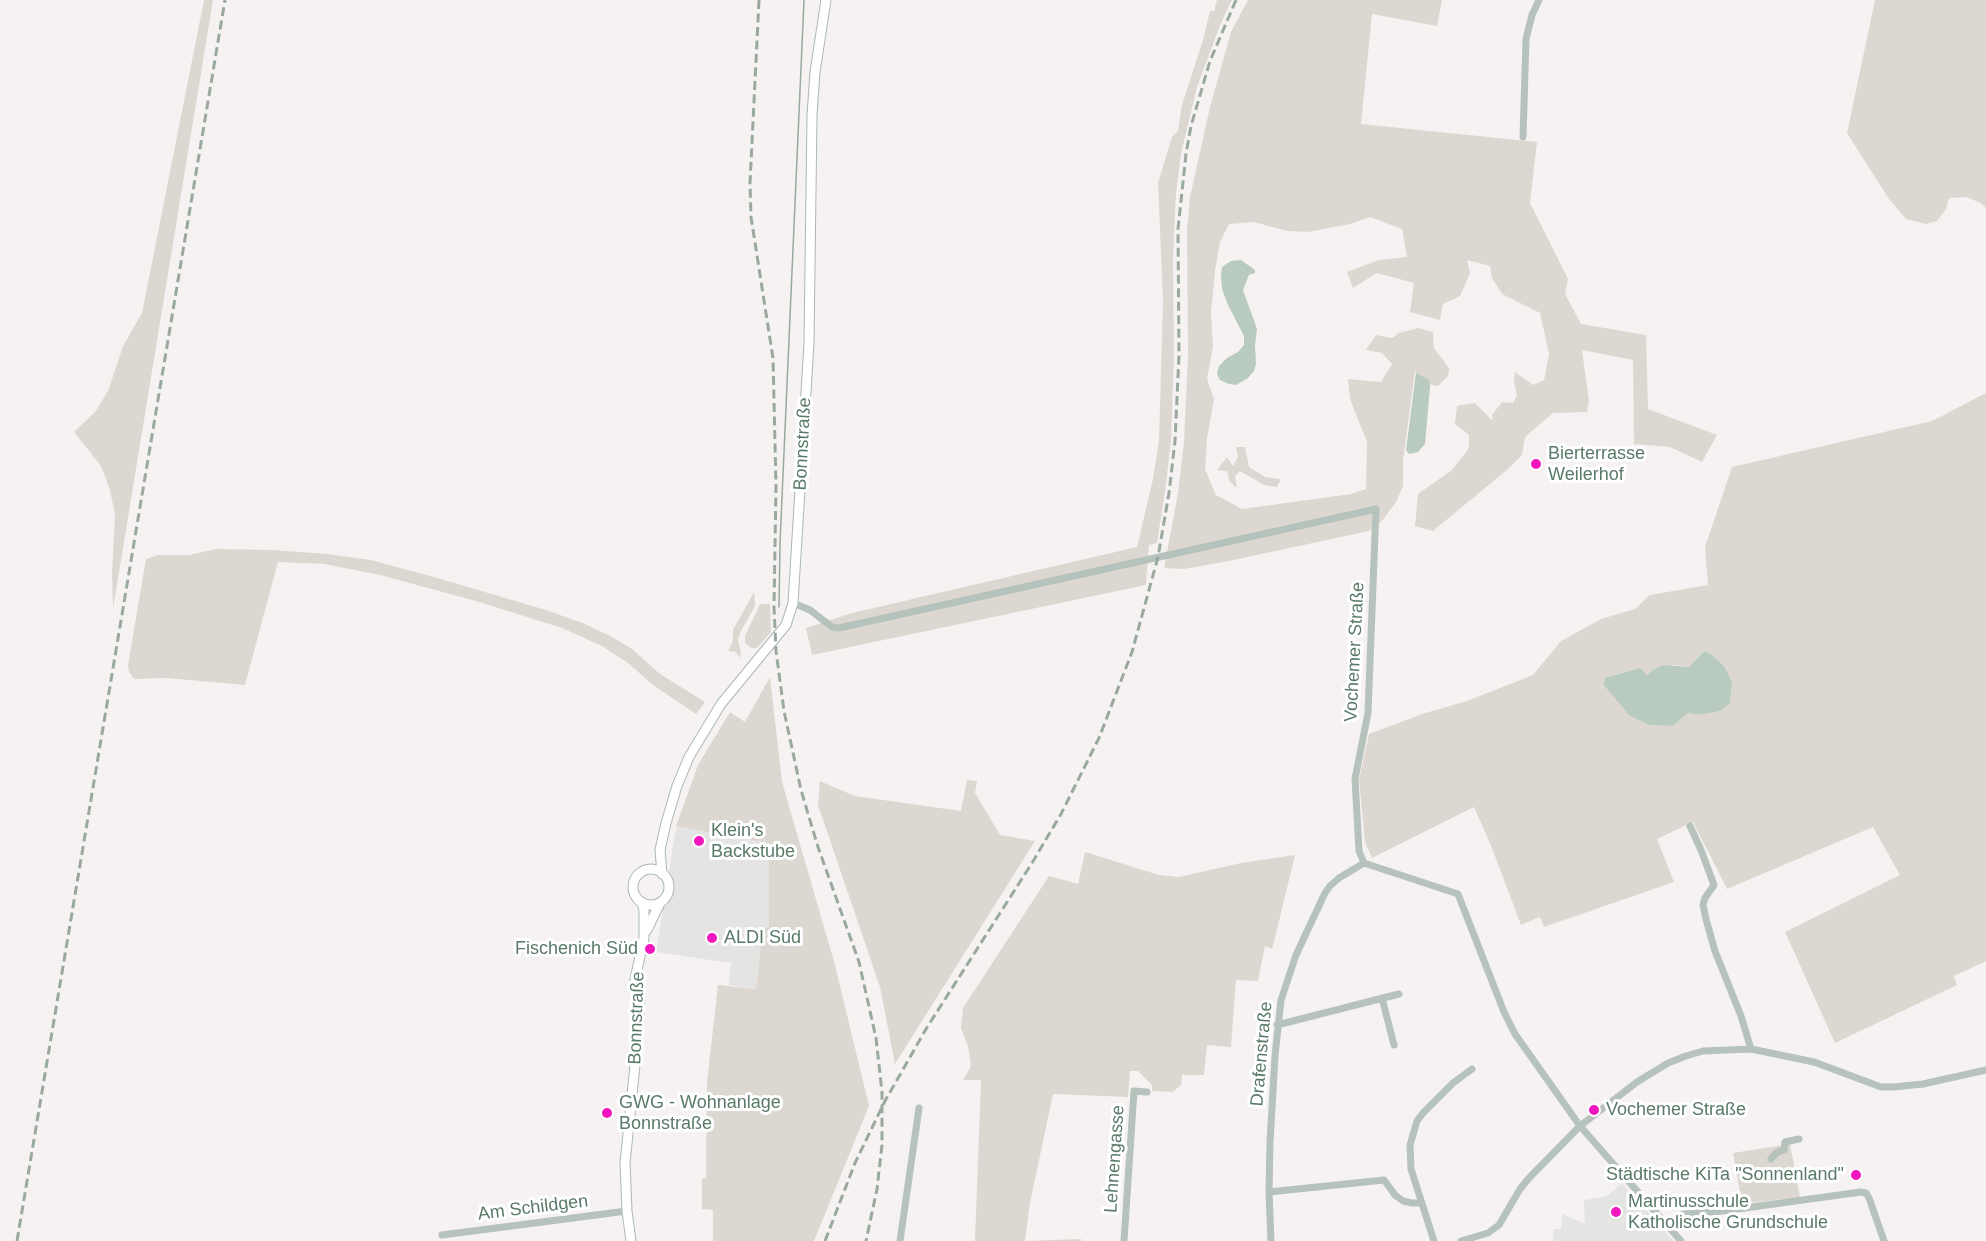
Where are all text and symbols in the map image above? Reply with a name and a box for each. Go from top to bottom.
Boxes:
street label: Bonnstraße [790,397,816,491]
place label: Bierterrasse Weilerhof [1548,443,1645,486]
marker: Bierterrasse Weilerhof [1529,457,1543,471]
street label: Vochemer Straße [1341,581,1369,723]
place label: Klein's Backstube [711,820,795,862]
marker: Klein's Backstube [692,834,706,848]
place label: ALDI Süd [724,927,801,949]
marker: ALDI Süd [705,931,719,945]
place label: Fischenich Süd [515,938,638,960]
marker: Fischenich Süd [643,942,657,956]
street label: Bonnstraße [625,971,649,1065]
street label: Drafenstraße [1247,1001,1277,1107]
place label: GWG - Wohnanlage Bonnstraße [619,1092,781,1134]
place label: Vochemer Straße [1606,1099,1746,1121]
marker: Vochemer Straße [1587,1103,1601,1117]
street label: Lehnengasse [1100,1104,1130,1214]
marker: GWG - Wohnanlage Bonnstraße [600,1106,614,1120]
place label: Städtische KiTa "Sonnenland" [1606,1164,1844,1186]
marker: Städtische KiTa "Sonnenland" [1849,1168,1863,1182]
street label: Am Schildgen [477,1191,589,1225]
place label: Martinusschule Katholische Grundschule [1628,1191,1828,1234]
marker: Martinusschule Katholische Grundschule [1609,1205,1623,1219]

